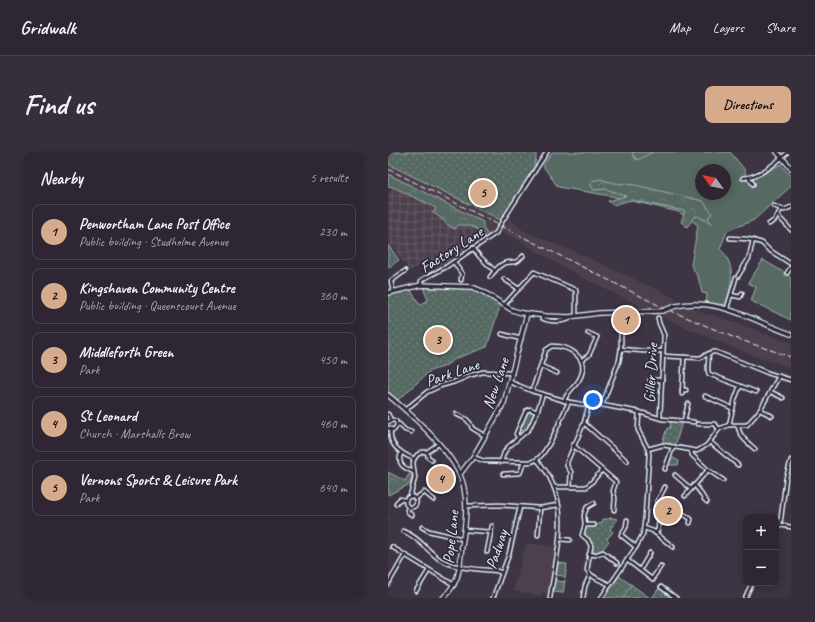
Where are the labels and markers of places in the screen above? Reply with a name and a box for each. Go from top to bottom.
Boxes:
pin: 5 [470,178,496,208]
pin: 1 [613,305,639,335]
pin: 3 [425,325,451,355]
pin: 4 [428,464,454,494]
pin: 2 [655,496,681,526]

